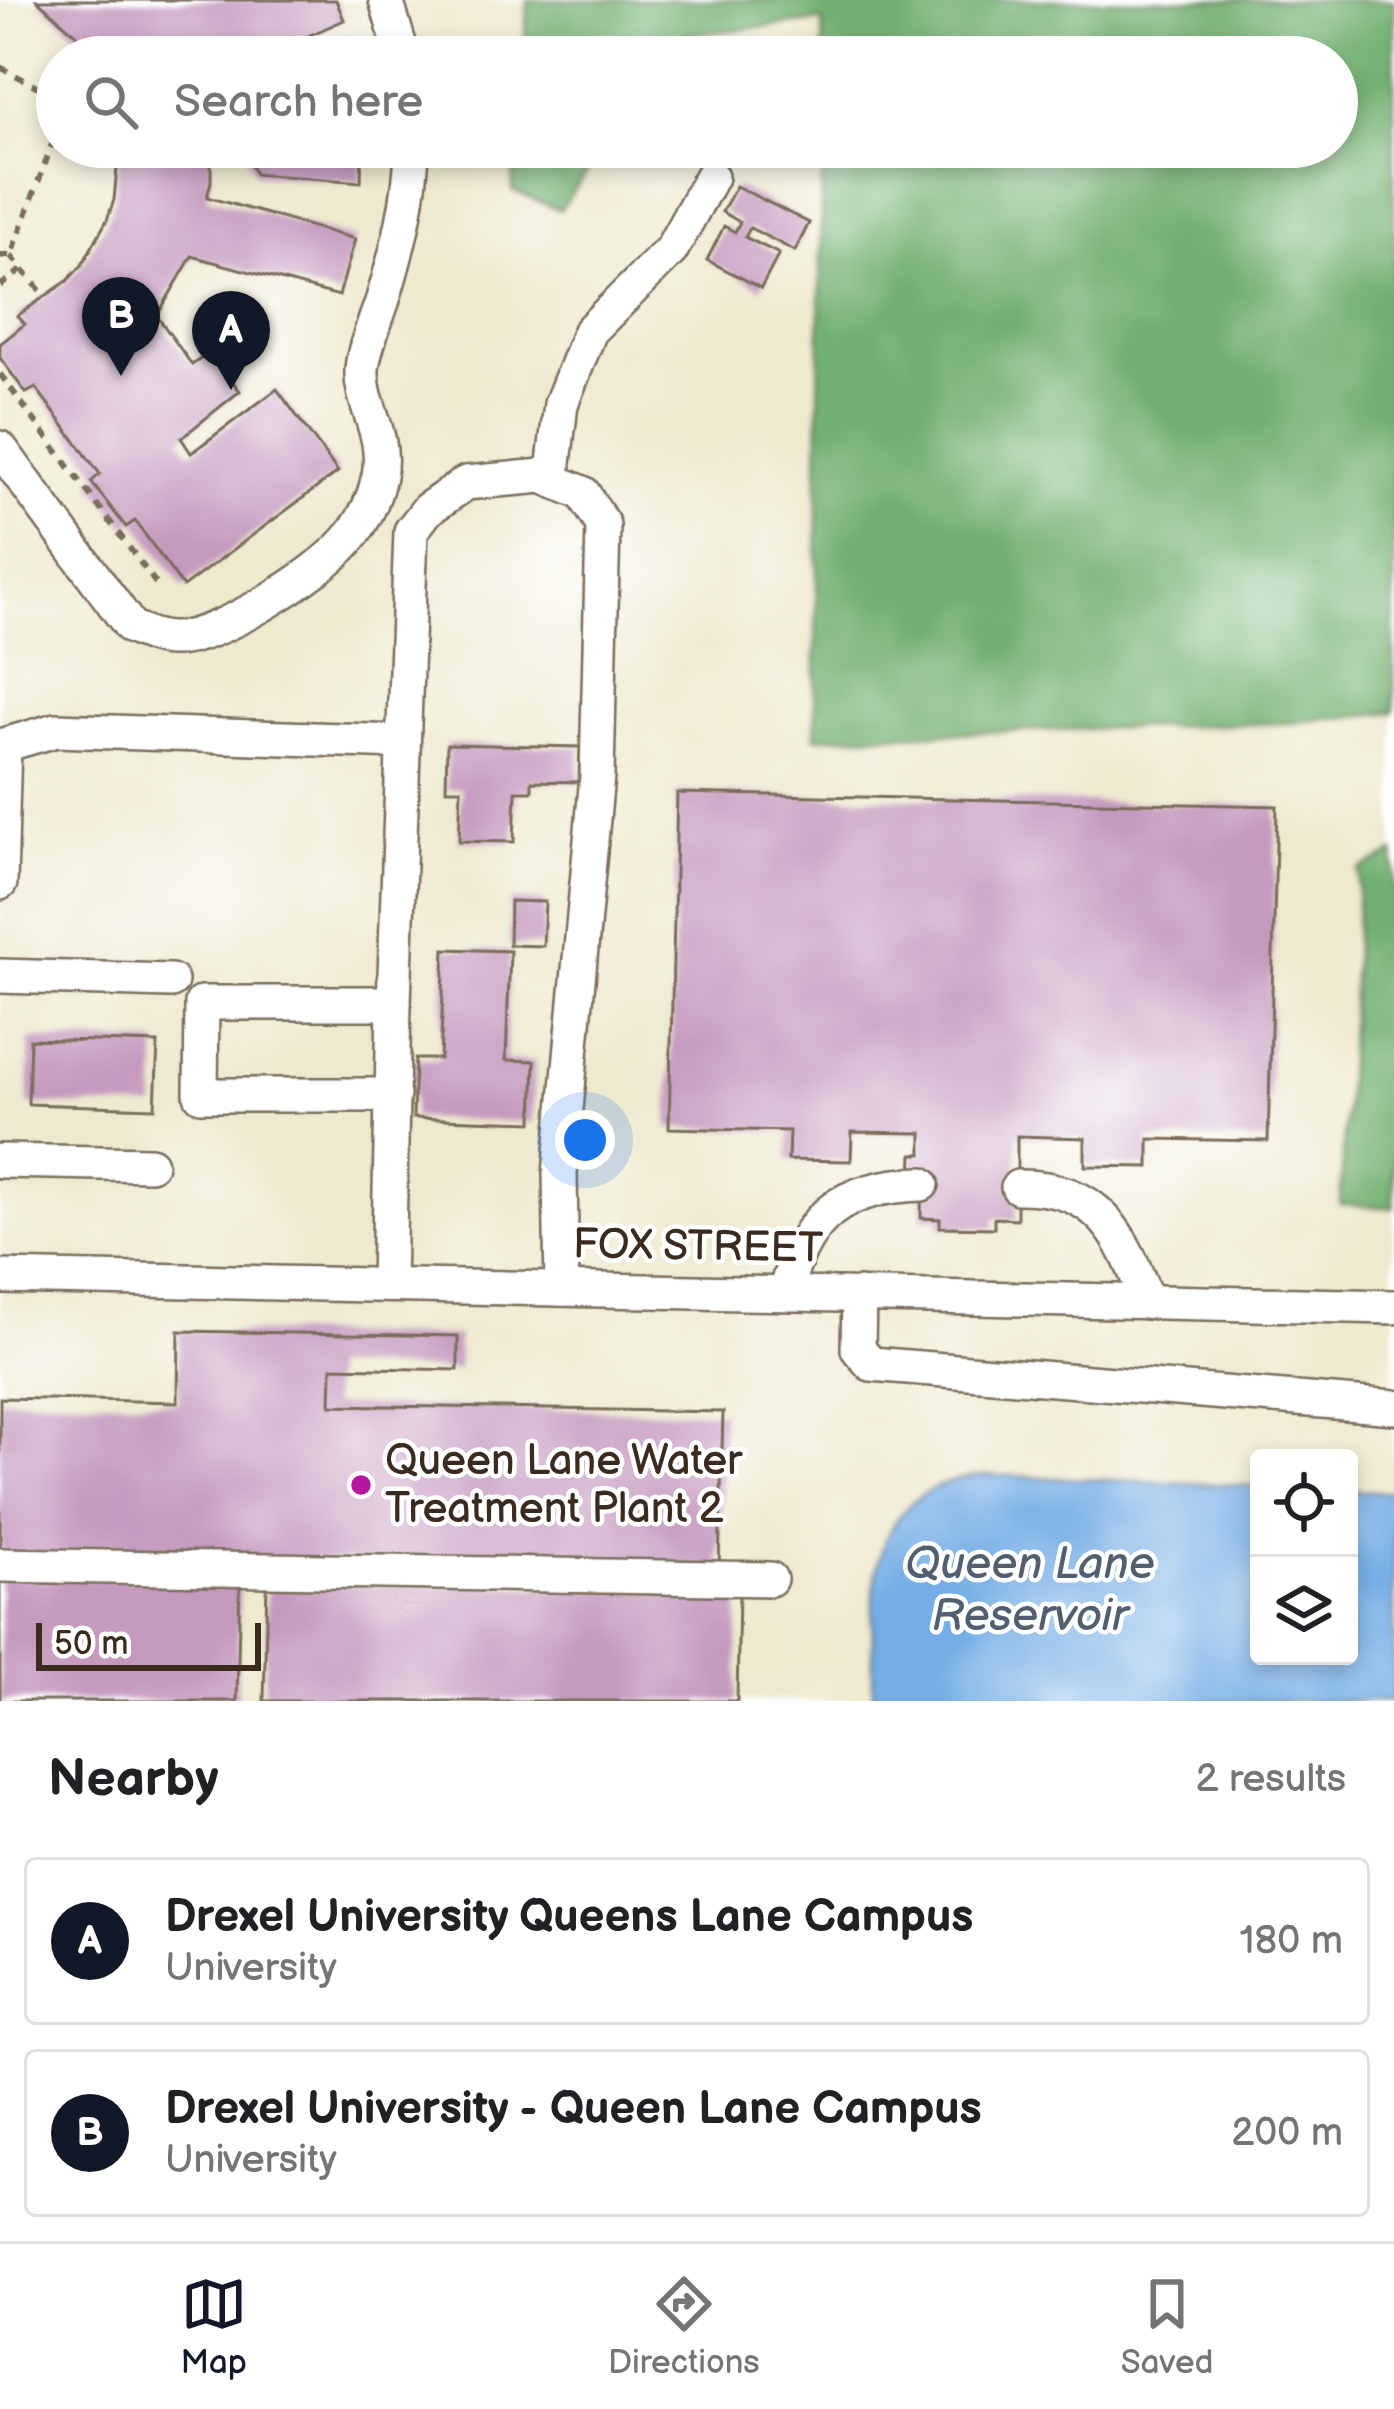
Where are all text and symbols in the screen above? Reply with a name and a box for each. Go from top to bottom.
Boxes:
search box [36,36,1358,168]
icon: search [78,69,144,135]
text: Search here [174,75,423,130]
pin: B [82,277,160,376]
pin: A [192,291,270,390]
your location [555,1110,615,1170]
street label: FOX STREET [572,1219,824,1275]
place label: Queen Lane Water Treatment Plant 2 [385,1436,743,1535]
map controls [1250,1449,1358,1665]
button: locate [1250,1449,1358,1557]
marker: Queen Lane Water Treatment Plant 2 [348,1472,374,1498]
water label: Queen Lane Reservoir [905,1537,1155,1644]
button: layers [1250,1557,1358,1665]
scale bar [36,1617,261,1670]
text: 50 m [54,1624,129,1664]
text: Nearby [48,1749,219,1810]
text: 2 results [1195,1756,1346,1803]
text: Drexel University Queens Lane Campus [165,1890,973,1945]
text: A [78,1918,102,1965]
text: 180 m [1239,1918,1343,1965]
text: University [165,1945,337,1992]
text: Drexel University - Queen Lane Campus [165,2082,982,2137]
text: B [76,2110,104,2157]
text: 200 m [1231,2110,1343,2157]
text: University [165,2137,337,2184]
tab: Map [181,2271,247,2383]
tab: Directions [608,2271,760,2383]
tab: Saved [1121,2271,1213,2383]

